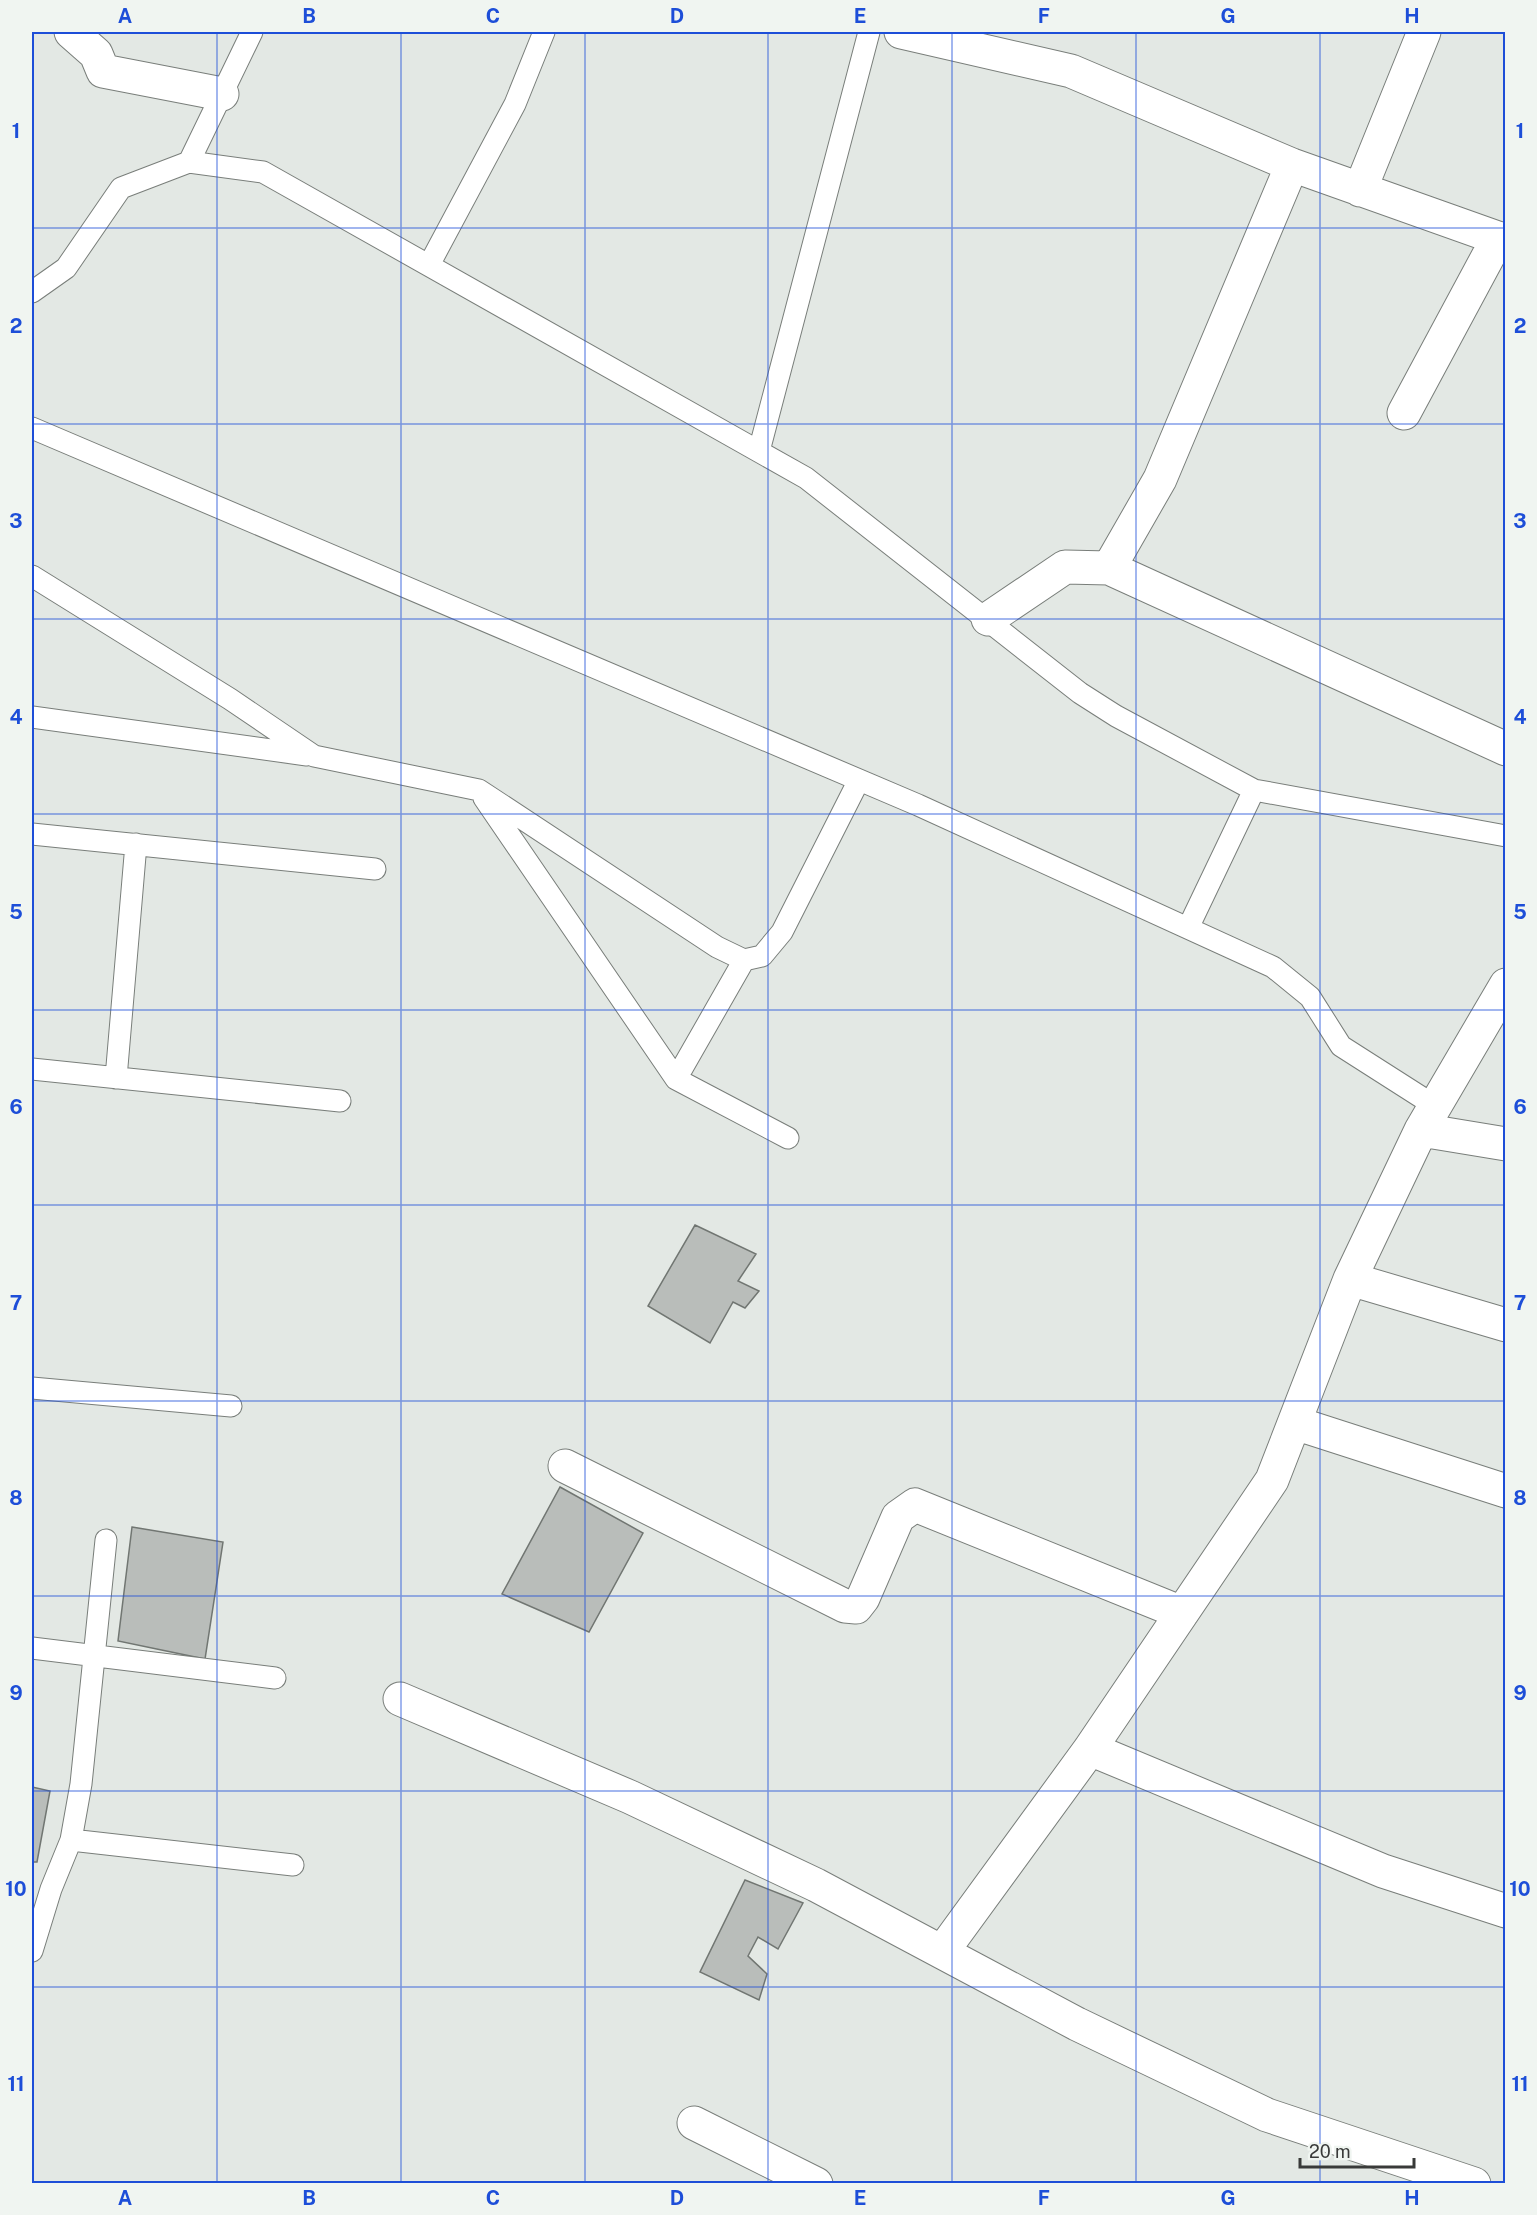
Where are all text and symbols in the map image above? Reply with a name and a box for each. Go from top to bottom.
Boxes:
text: A [118,4,132,28]
text: B [302,4,316,28]
text: C [486,4,500,28]
text: D [670,4,684,28]
text: E [854,4,866,28]
text: F [1038,4,1050,28]
text: G [1220,4,1236,28]
text: H [1404,4,1420,28]
text: 1 [12,119,20,143]
text: 1 [1516,119,1524,143]
text: 2 [10,314,22,338]
text: 2 [1514,314,1526,338]
text: 3 [9,509,23,533]
text: 3 [1513,509,1527,533]
text: 4 [9,705,23,729]
text: 4 [1513,705,1527,729]
text: 5 [9,900,23,924]
text: 5 [1513,900,1527,924]
text: 6 [9,1095,23,1119]
text: 6 [1513,1095,1527,1119]
text: 7 [10,1291,22,1315]
text: 7 [1514,1291,1526,1315]
text: 8 [9,1486,23,1510]
text: 8 [1513,1486,1527,1510]
text: 9 [9,1681,23,1705]
text: 9 [1513,1681,1527,1705]
text: 10 [5,1877,27,1901]
text: 10 [1509,1877,1531,1901]
text: 11 [7,2072,25,2096]
text: 11 [1511,2072,1529,2096]
scale bar [1300,2131,1414,2169]
text: 20 m [1309,2141,1351,2162]
text: A [118,2186,132,2210]
text: B [302,2186,316,2210]
text: C [486,2186,500,2210]
text: D [670,2186,684,2210]
text: E [854,2186,866,2210]
text: F [1038,2186,1050,2210]
text: G [1220,2186,1236,2210]
text: H [1404,2186,1420,2210]

